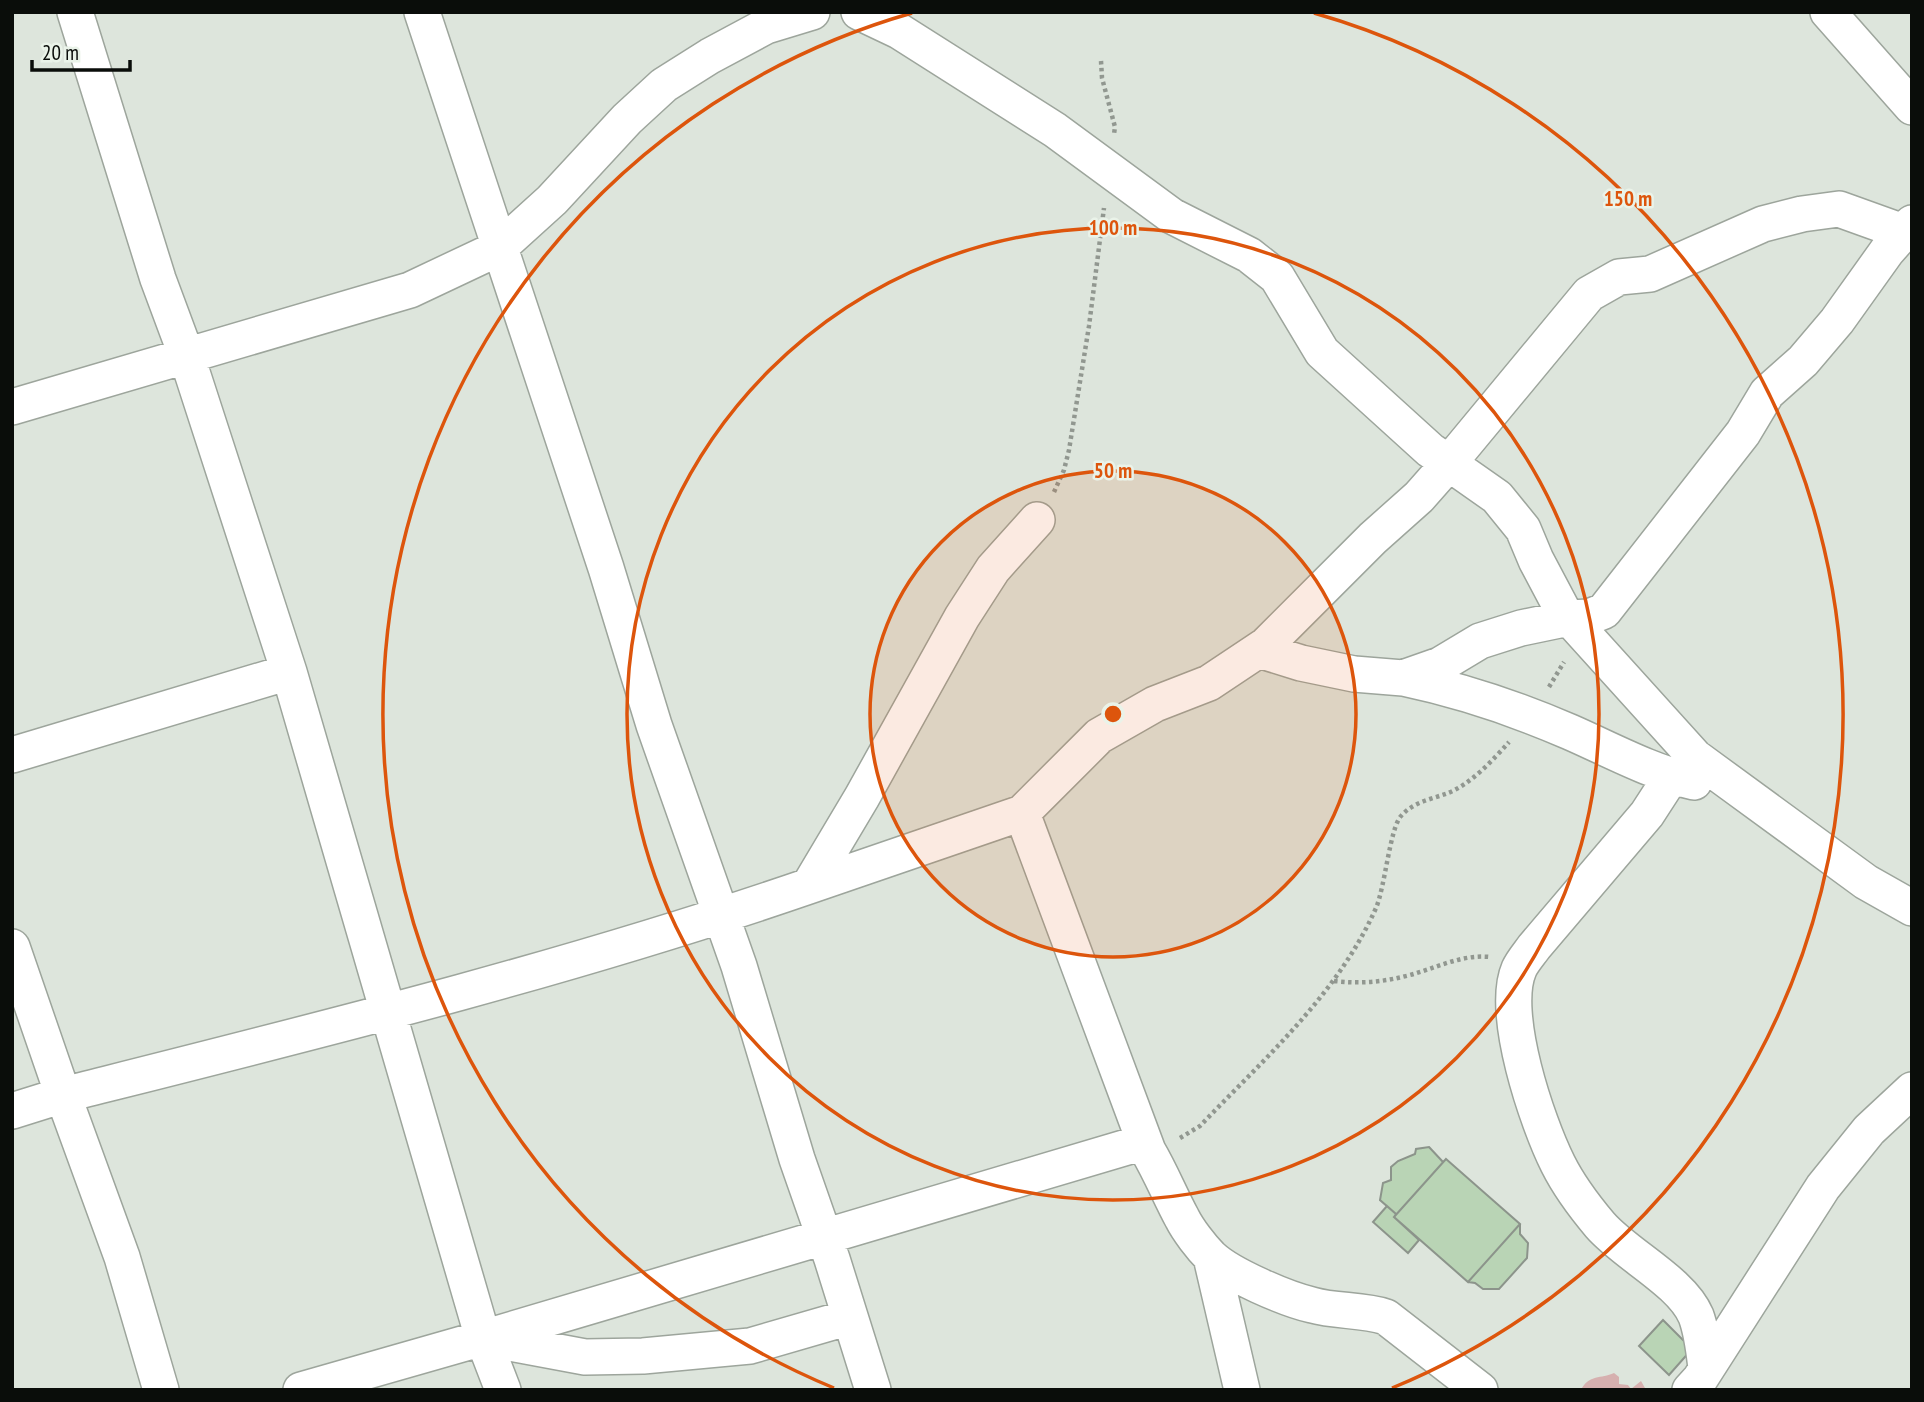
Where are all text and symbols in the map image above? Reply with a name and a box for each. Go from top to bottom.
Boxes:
scale bar [32,28,130,72]
text: 20 m [42,39,79,66]
text: 150 m [1604,185,1652,212]
text: 100 m [1089,214,1137,241]
text: 50 m [1094,457,1132,484]
centre of rings [1101,702,1125,726]

